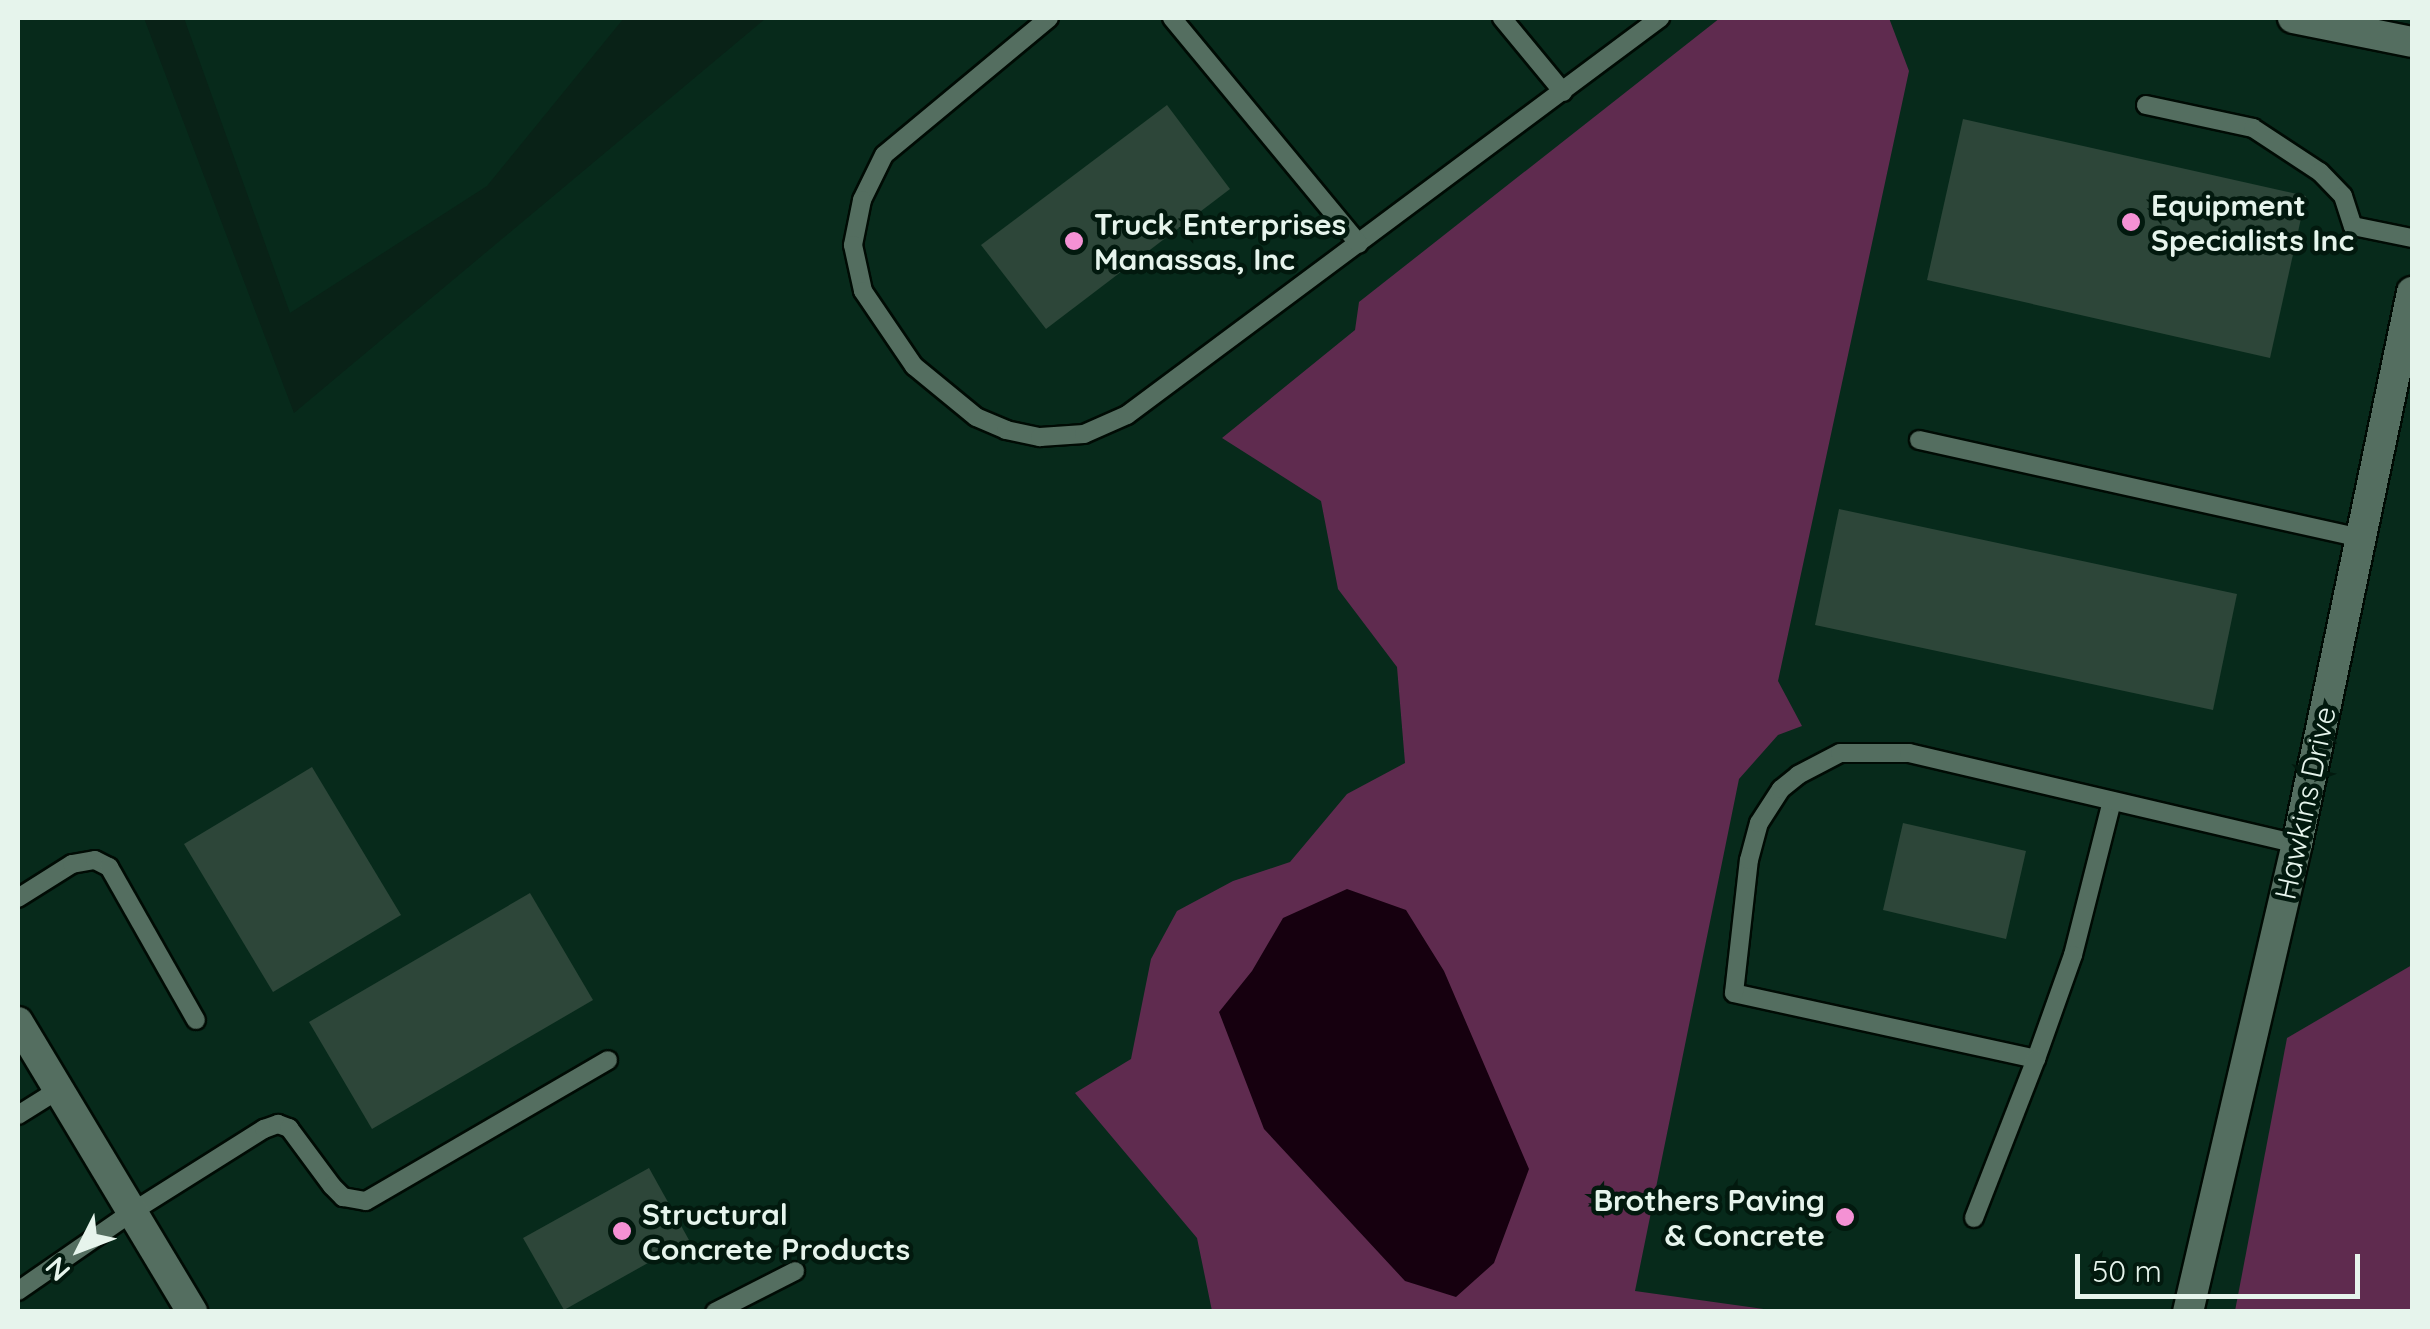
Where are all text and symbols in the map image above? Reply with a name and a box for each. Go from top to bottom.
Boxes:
place label: Equipment Specialists Inc [2151,187,2354,258]
place label: Truck Enterprises Manassas, Inc [1094,206,1346,276]
marker: Equipment Specialists Inc [2120,211,2142,233]
marker: Truck Enterprises Manassas, Inc [1063,230,1085,252]
street label: Hawkins Drive [2267,703,2343,903]
place label: Brothers Paving & Concrete [1593,1182,1825,1252]
place label: Structural Concrete Products [642,1196,910,1266]
north arrow [30,1199,130,1299]
marker: Brothers Paving & Concrete [1834,1206,1856,1228]
marker: Structural Concrete Products [611,1220,633,1242]
scale bar [2080,1234,2365,1296]
text: N [37,1250,77,1289]
text: 50 m [2092,1252,2162,1290]

